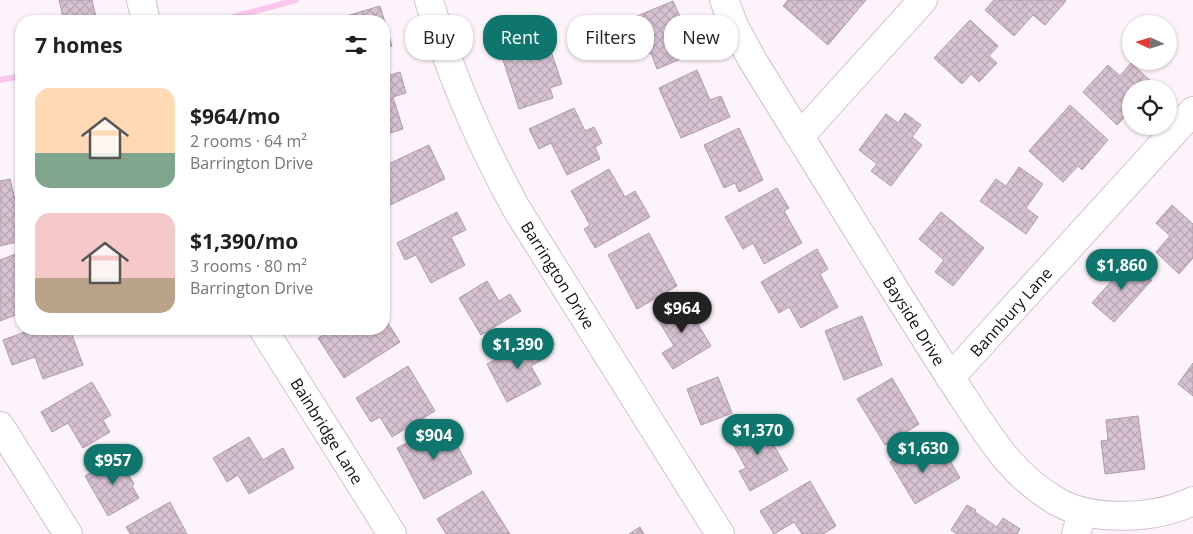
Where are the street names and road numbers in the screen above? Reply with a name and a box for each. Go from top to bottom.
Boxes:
street label: Barrington Drive [516,217,600,333]
street label: Bannbury Lane [965,263,1057,361]
street label: Bayside Drive [878,272,950,370]
street label: Bainbridge Lane [286,374,368,488]

